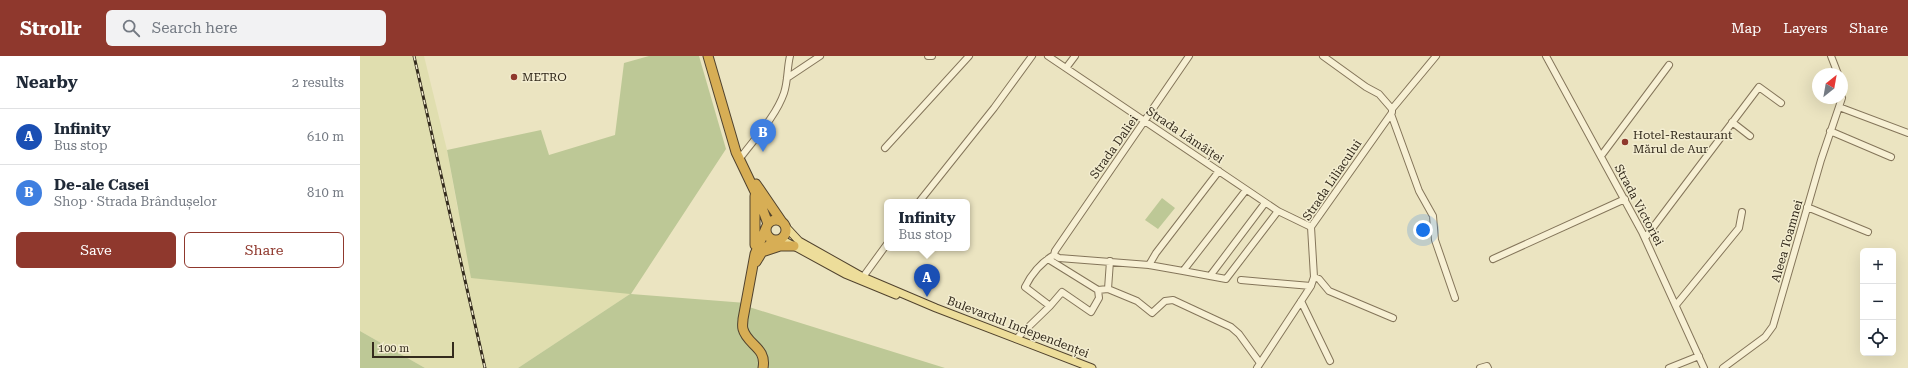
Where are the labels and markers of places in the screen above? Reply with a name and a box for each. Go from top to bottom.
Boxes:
place label: METRO [522,70,567,84]
marker: METRO [509,72,519,82]
pin: B [750,119,776,152]
place label: Hotel-Restaurant Mărul de Aur [1633,128,1733,156]
marker: Hotel-Restaurant Mărul de Aur [1620,137,1630,147]
pin: A [914,264,940,297]

